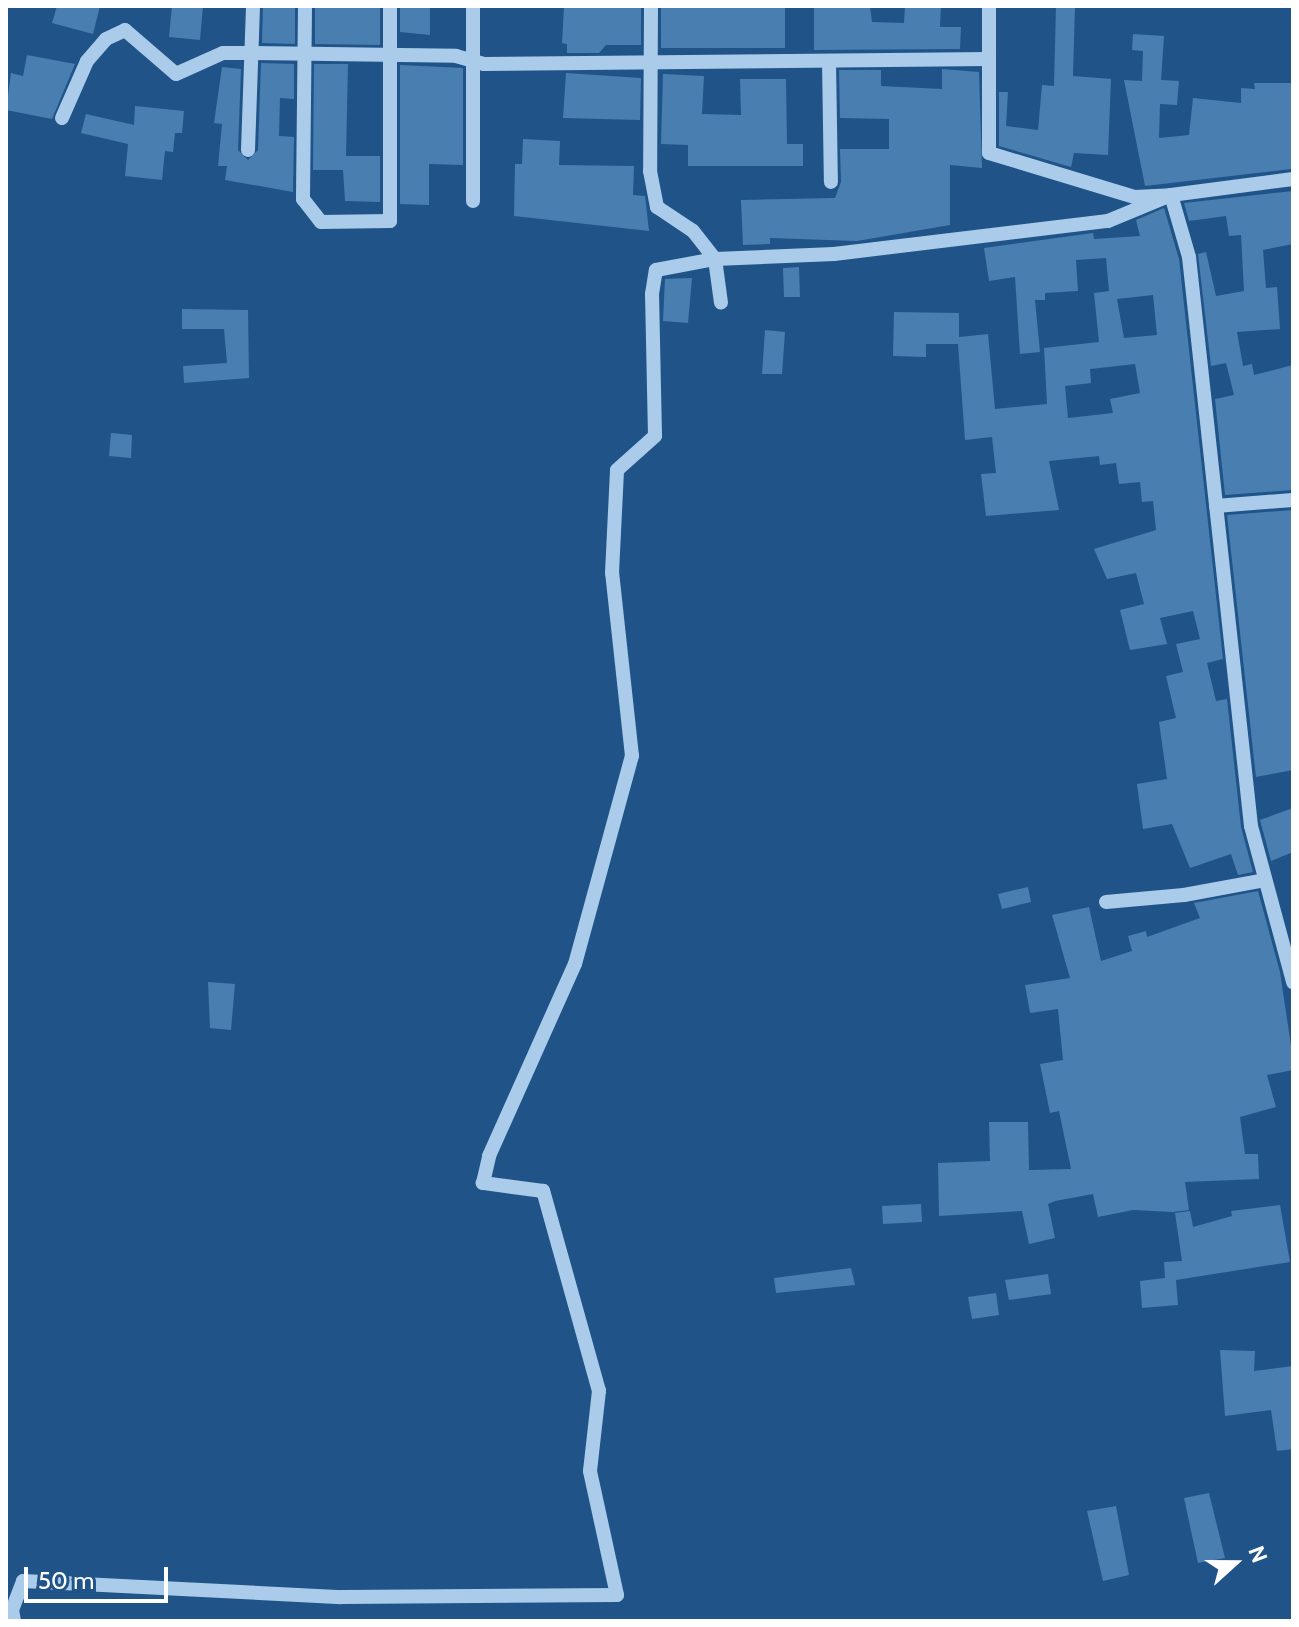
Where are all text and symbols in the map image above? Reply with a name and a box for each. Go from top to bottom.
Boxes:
north arrow [1195,1523,1275,1603]
text: N [1242,1542,1273,1566]
scale bar [28,1551,172,1601]
text: 50 m [38,1566,94,1595]

